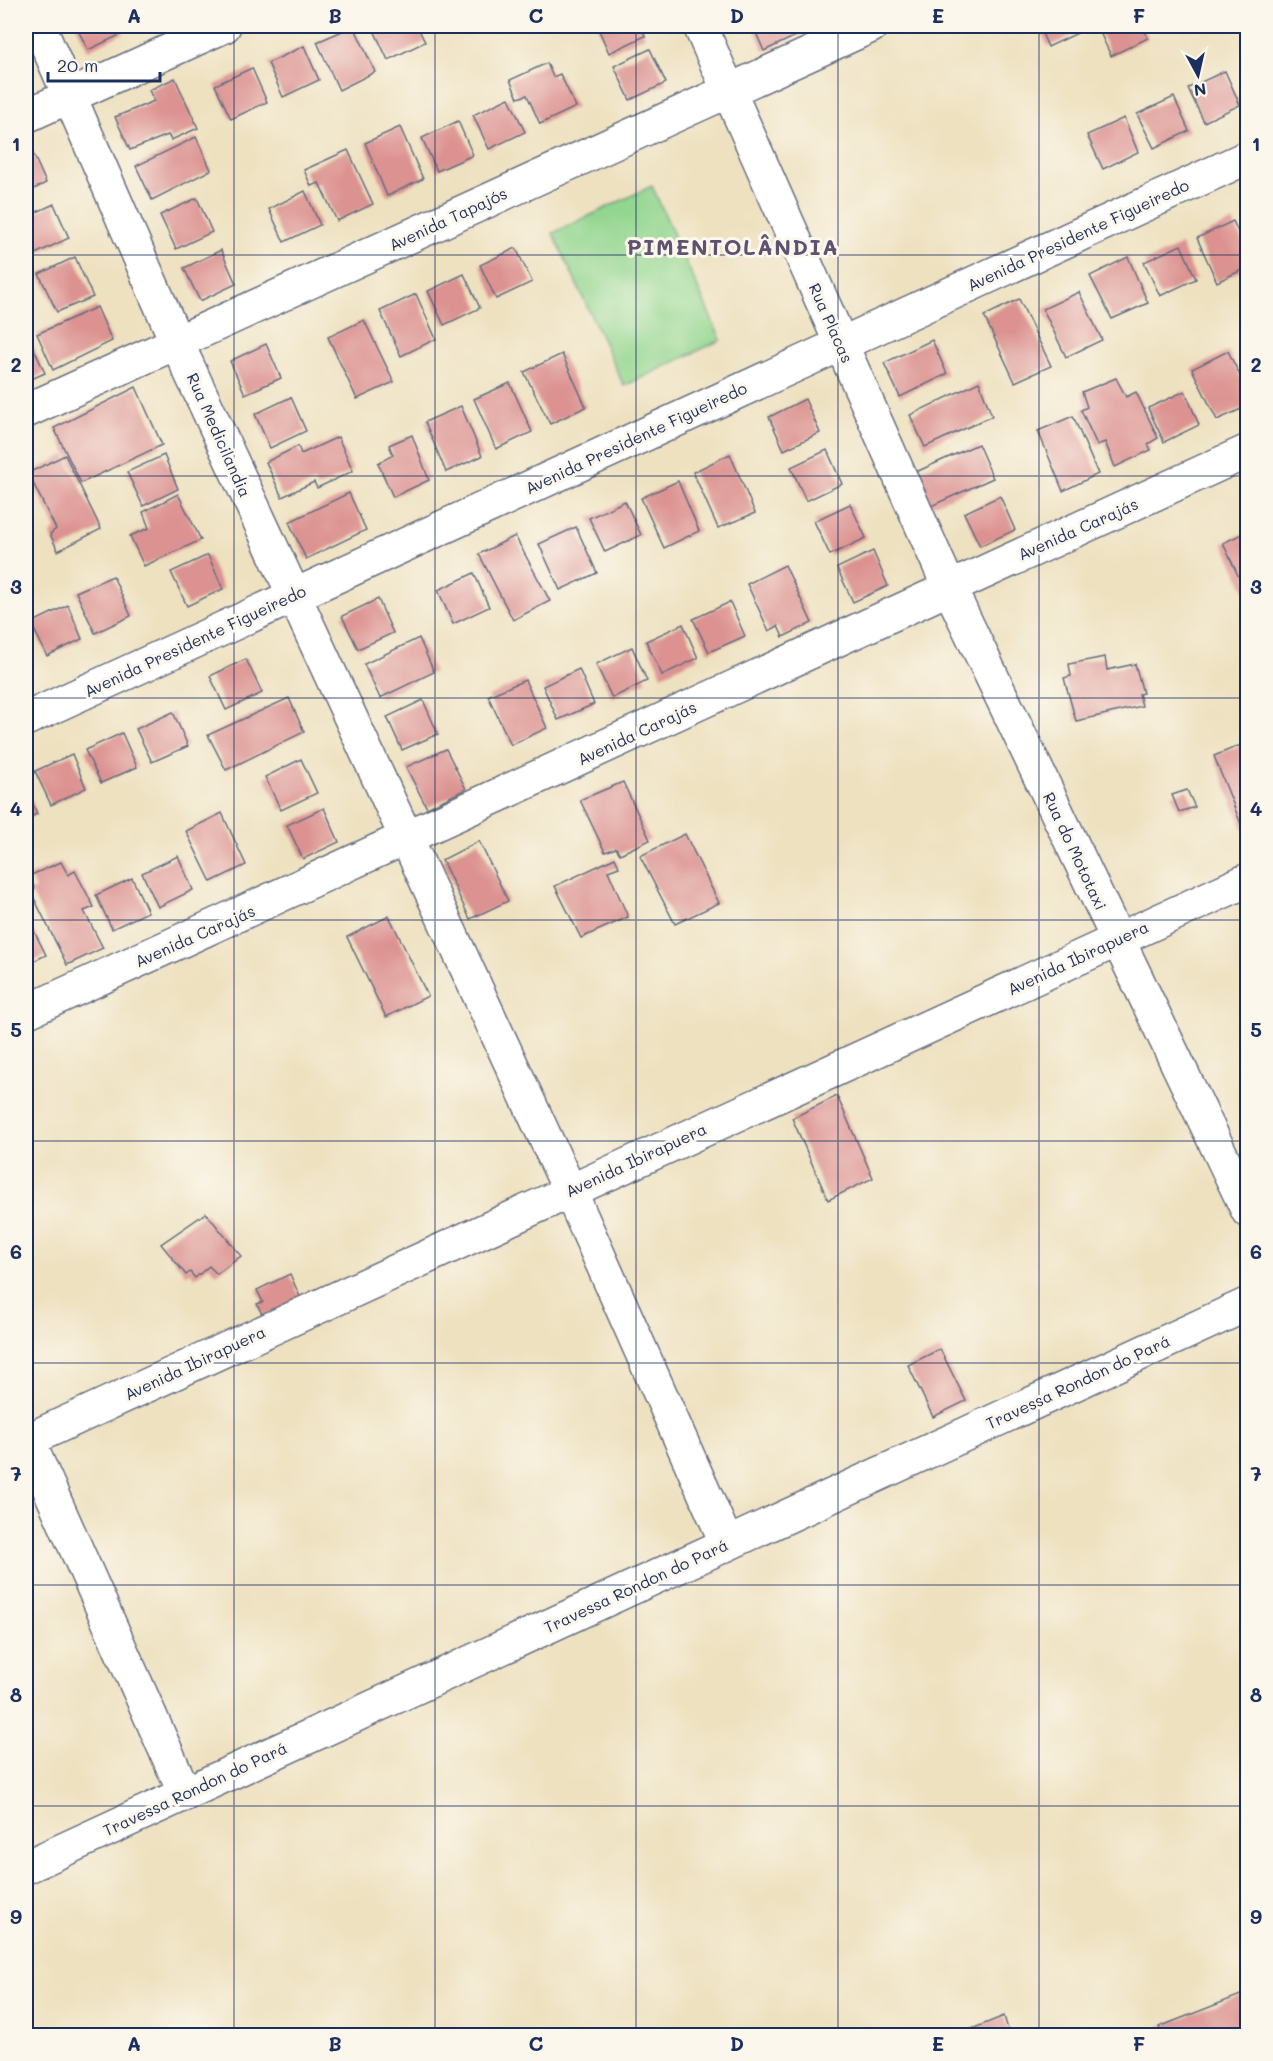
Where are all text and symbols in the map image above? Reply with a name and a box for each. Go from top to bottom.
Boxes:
text: A [127,2,141,28]
text: B [328,2,342,28]
text: C [529,2,544,28]
text: D [730,2,744,28]
text: E [932,2,944,28]
text: F [1133,2,1146,28]
scale bar [48,45,160,83]
north arrow [1168,45,1228,105]
text: 20 m [57,53,98,77]
text: N [1193,79,1208,102]
text: 1 [12,130,20,156]
text: 1 [1252,130,1260,156]
street label: Avenida Presidente Figueiredo [963,174,1192,295]
street label: Avenida Tapajós [385,182,510,255]
district label: PIMENTOLÂNDIA [627,232,839,261]
street label: Rua Placas [805,280,858,366]
text: 2 [10,351,22,377]
text: 2 [1250,351,1262,377]
street label: Rua Medicilandia [183,369,256,500]
street label: Avenida Presidente Figueiredo [521,377,750,498]
street label: Avenida Carajás [1014,493,1141,564]
text: 3 [10,573,22,599]
text: 3 [1250,573,1262,599]
street label: Avenida Presidente Figueiredo [80,580,309,701]
street label: Avenida Carajás [574,696,700,769]
street label: Rua do Mototaxi [1039,788,1112,913]
text: 4 [10,795,23,821]
text: 4 [1250,795,1263,821]
street label: Avenida Carajás [131,900,258,971]
street label: Avenida Ibirapuera [1004,916,1152,999]
text: 5 [10,1016,22,1042]
text: 5 [1250,1016,1262,1042]
street label: Avenida Ibirapuera [562,1118,710,1201]
text: 6 [10,1238,22,1264]
text: 6 [1250,1238,1262,1264]
street label: Avenida Ibirapuera [121,1321,269,1404]
street label: Travessa Rondon do Pará [982,1330,1173,1433]
text: 7 [10,1460,22,1486]
text: 7 [1250,1460,1262,1486]
street label: Travessa Rondon do Pará [540,1534,731,1637]
text: 8 [10,1681,22,1707]
text: 8 [1250,1681,1262,1707]
street label: Travessa Rondon do Pará [99,1737,290,1840]
text: 9 [10,1903,22,1929]
text: 9 [1250,1903,1262,1929]
text: A [127,2030,141,2056]
text: B [328,2030,342,2056]
text: C [529,2030,544,2056]
text: D [730,2030,744,2056]
text: E [932,2030,944,2056]
text: F [1133,2030,1146,2056]

